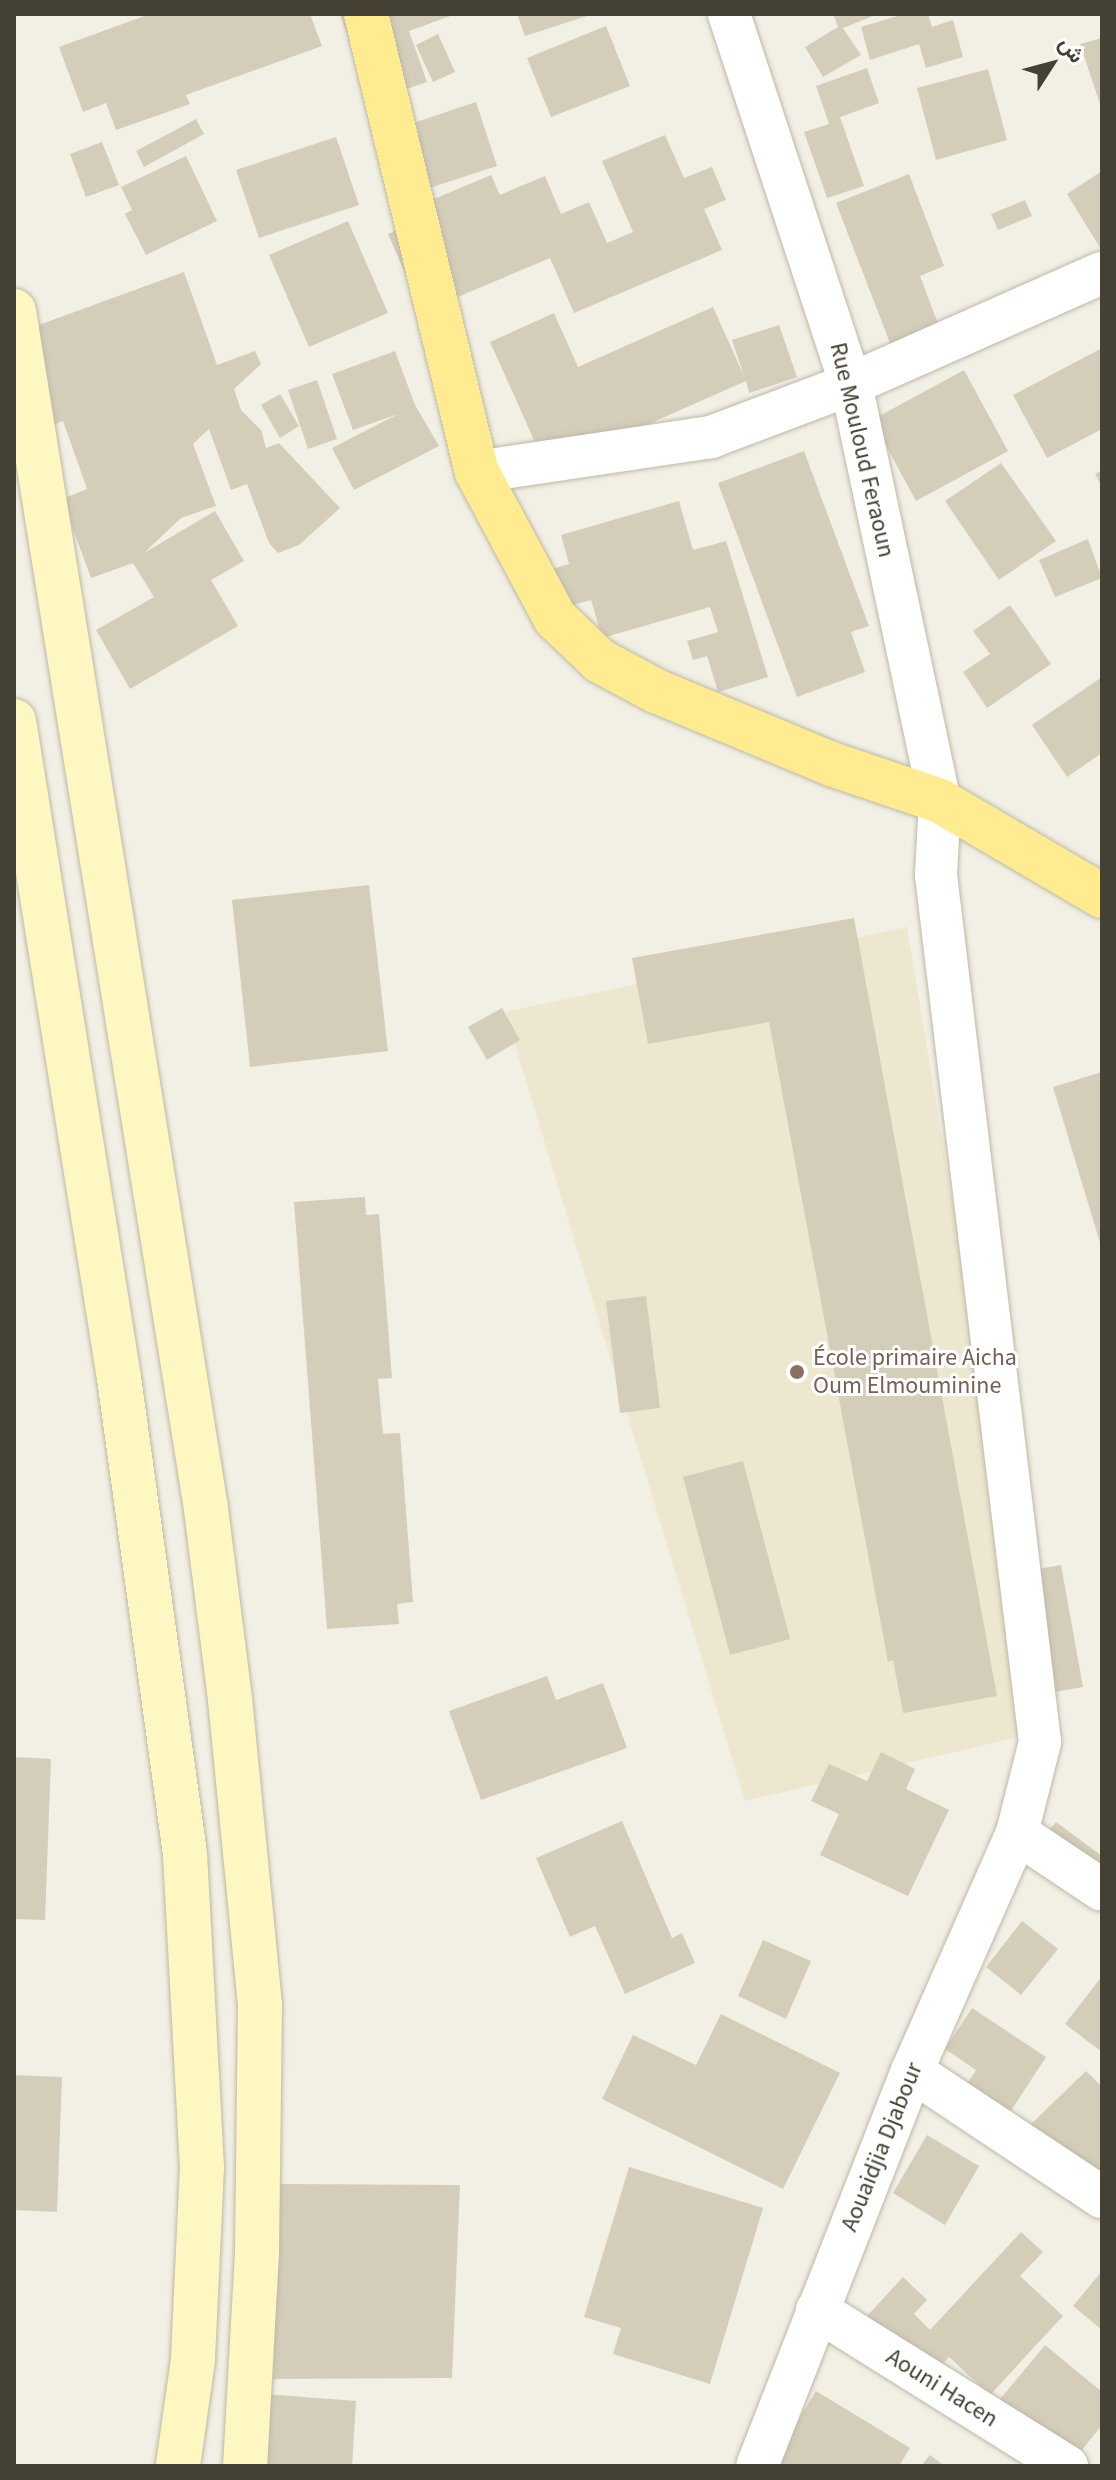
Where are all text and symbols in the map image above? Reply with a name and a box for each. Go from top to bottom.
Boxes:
north arrow [1012,24,1092,104]
text: ش [1051,30,1092,70]
street label: Rue Mouloud Feraoun [823,340,901,560]
place label: École primaire Aicha Oum Elmouminine [813,1344,1017,1400]
marker: École primaire Aicha Oum Elmouminine [788,1363,806,1381]
street label: Aouaidjia Djabour [835,2058,929,2236]
street label: Aouni Hacen [881,2342,1003,2434]

